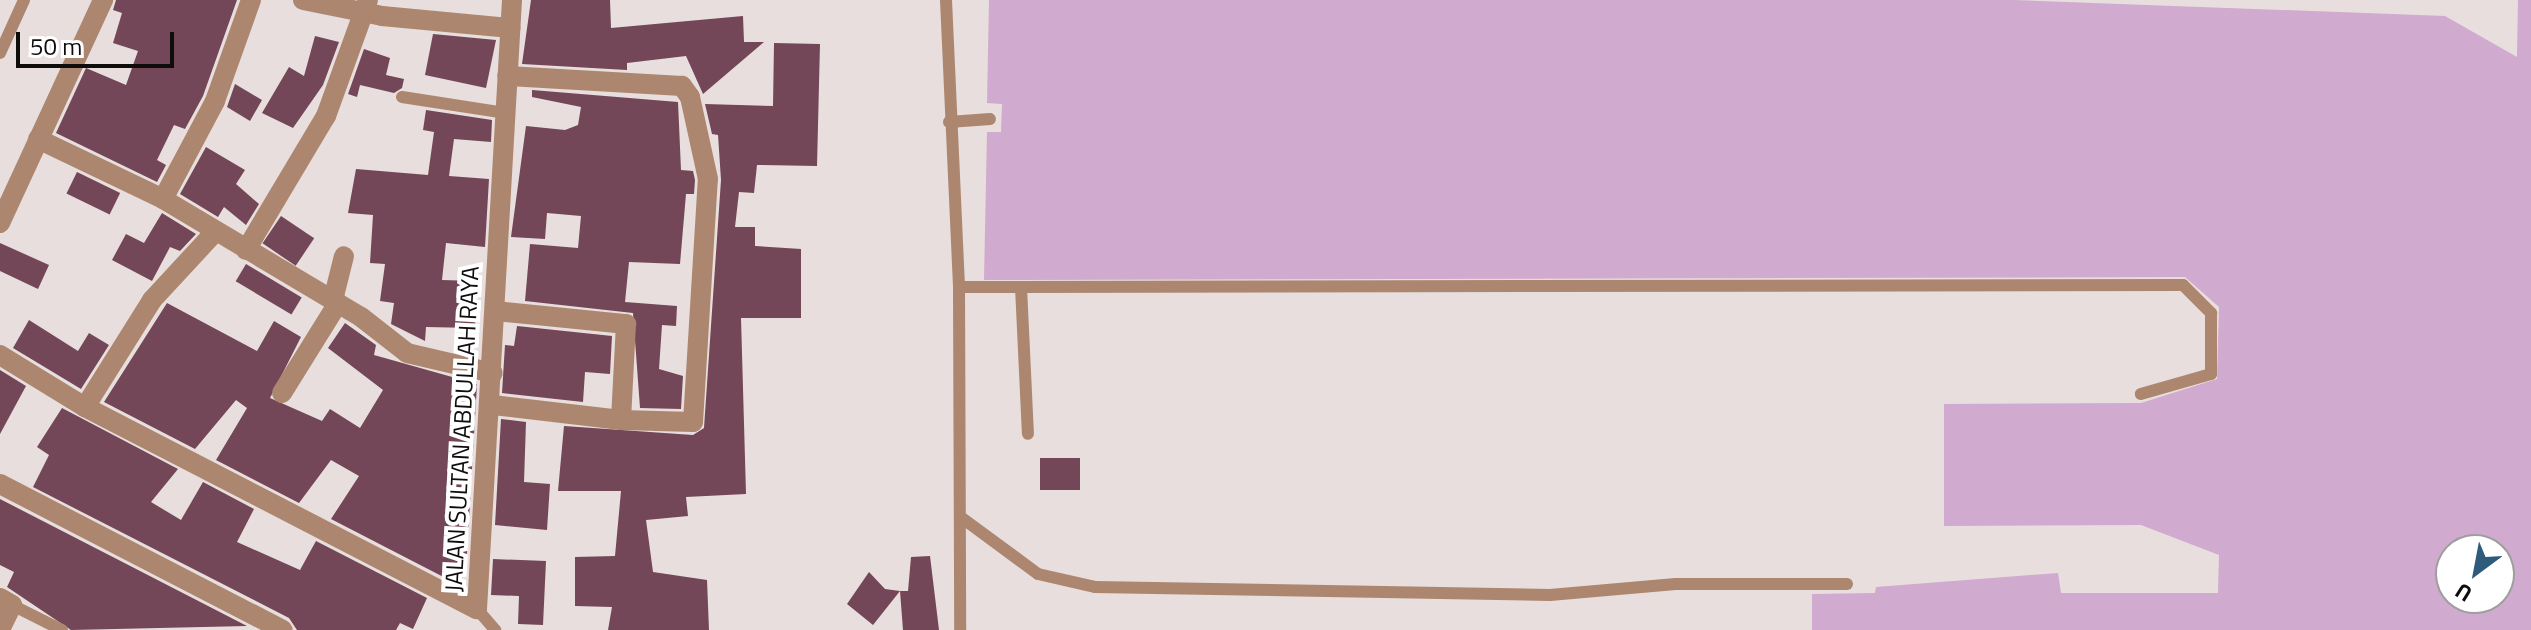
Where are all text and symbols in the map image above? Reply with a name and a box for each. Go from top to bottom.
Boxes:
scale bar [20,16,178,66]
text: 50 m [30,28,82,64]
street label: JALAN SULTAN ABDULLAH RAYA [439,265,485,593]
north arrow [2435,534,2515,614]
text: U [2448,574,2478,611]

